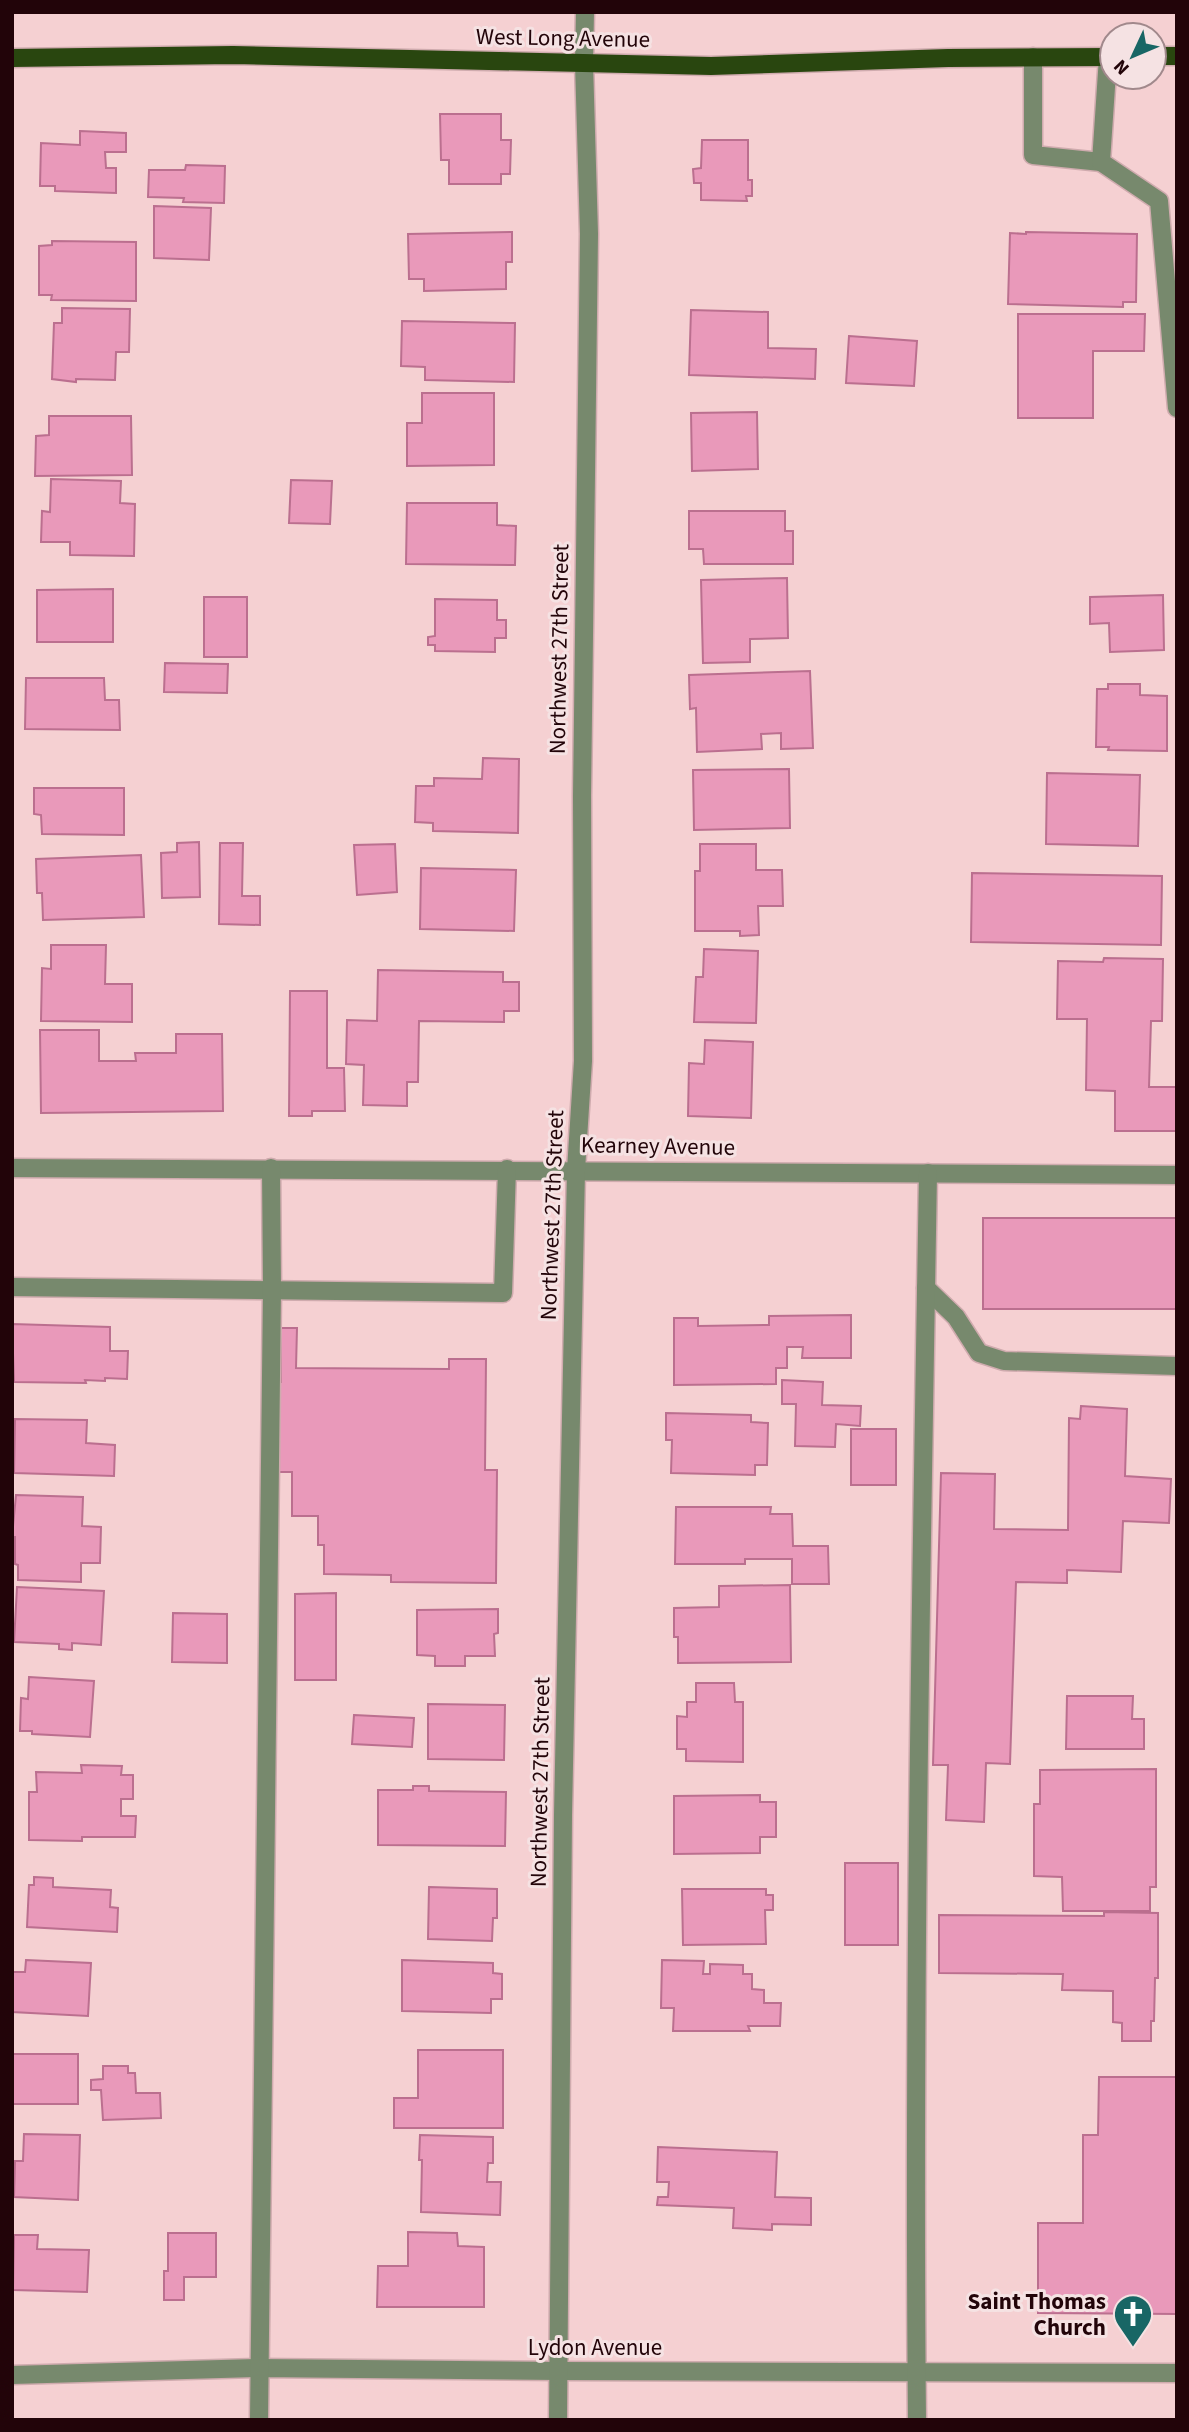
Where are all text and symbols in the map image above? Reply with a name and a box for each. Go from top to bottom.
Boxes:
street label: West Long Avenue [476,20,650,56]
north arrow [1098,21,1168,91]
text: N [1108,53,1136,81]
street label: Northwest 27th Street [541,543,577,754]
street label: Northwest 27th Street [532,1109,572,1321]
street label: Kearney Avenue [581,1128,735,1164]
street label: Northwest 27th Street [522,1676,558,1887]
place label: Saint Thomas Church [967,2285,1106,2344]
church icon: Saint Thomas Church [1112,2293,1154,2348]
street label: Lydon Avenue [528,2331,662,2364]

